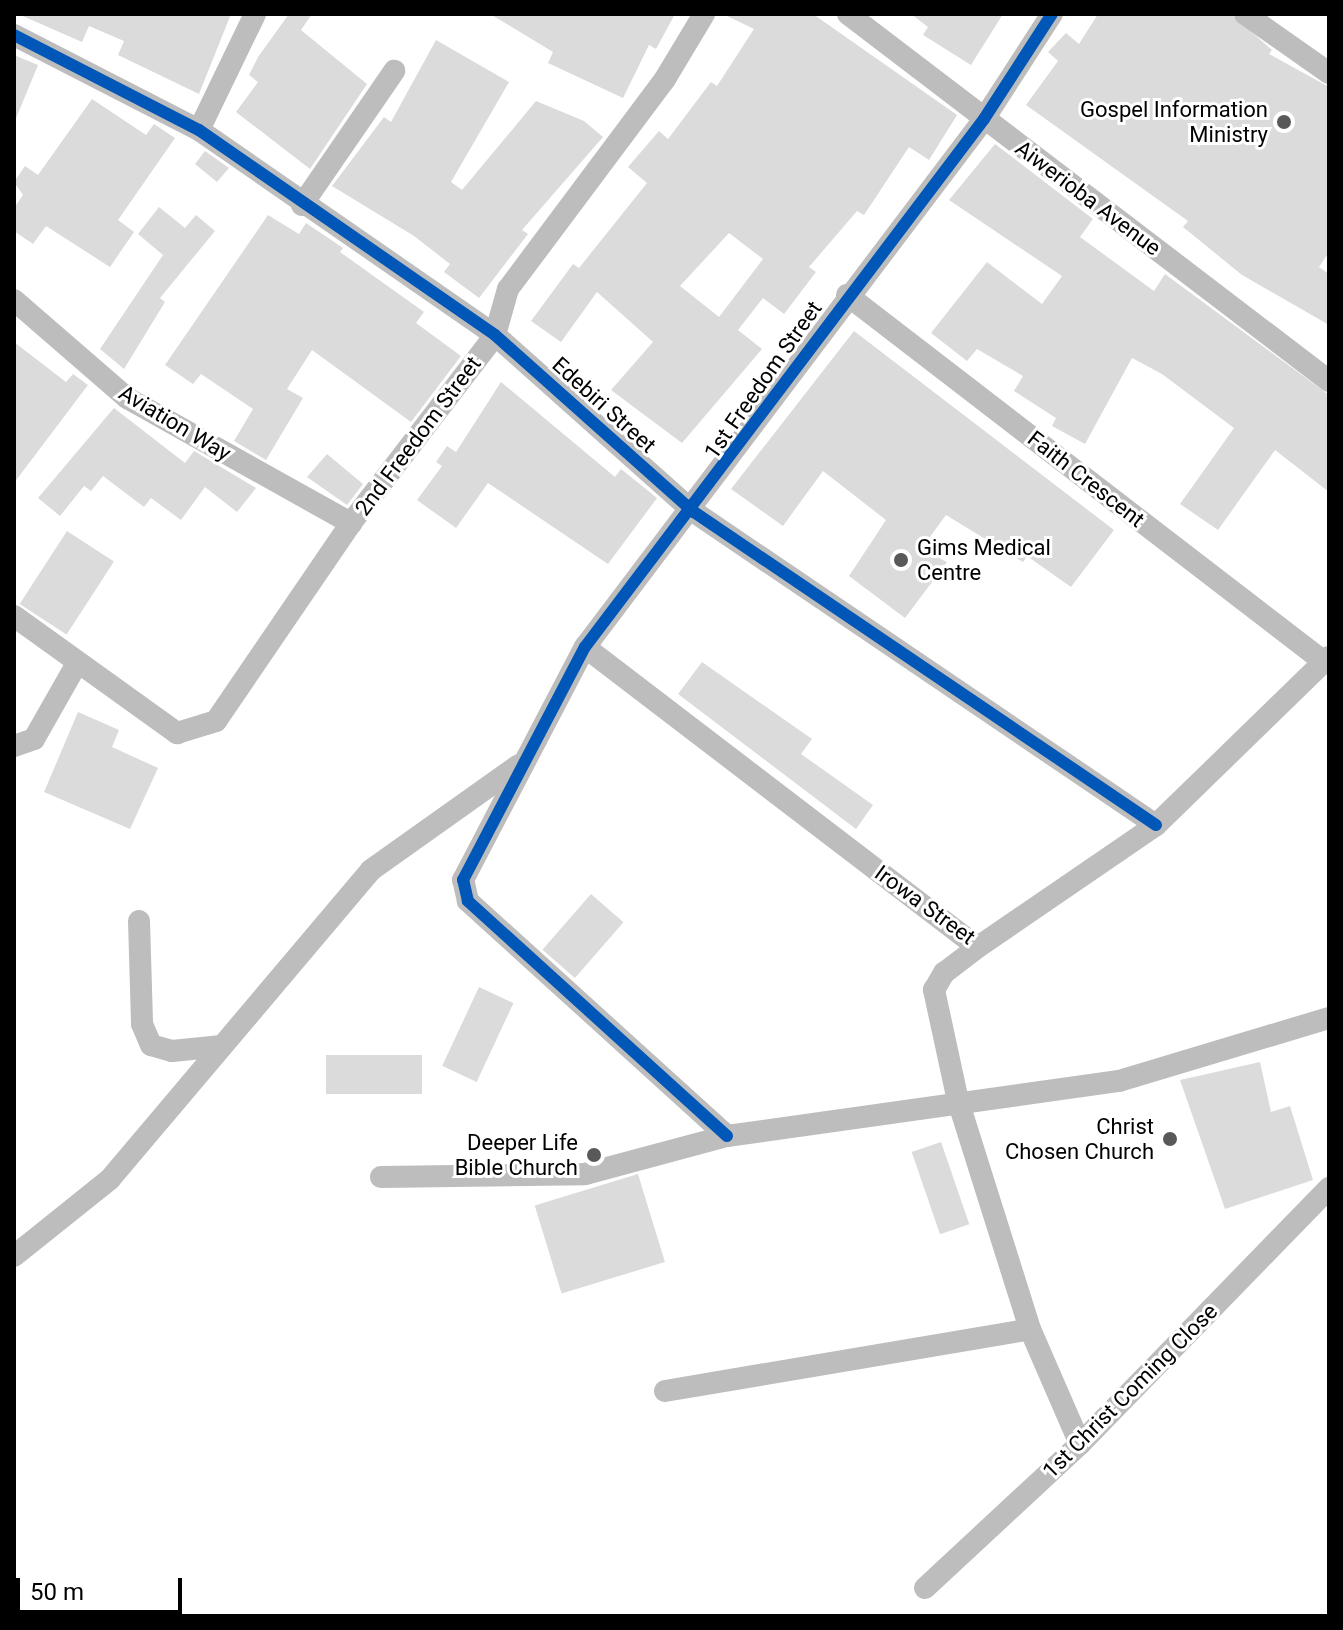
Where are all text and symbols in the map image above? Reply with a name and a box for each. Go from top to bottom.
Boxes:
place label: Gospel Information Ministry [1080,96,1268,148]
marker: Gospel Information Ministry [1275,113,1293,131]
street label: Aiwerioba Avenue [1010,135,1166,261]
street label: 1st Freedom Street [699,296,827,464]
street label: 2nd Freedom Street [350,351,486,521]
street label: Edebiri Street [547,352,661,458]
street label: Aviation Way [114,379,236,467]
street label: Faith Crescent [1022,425,1150,533]
place label: Gims Medical Centre [917,534,1051,586]
marker: Gims Medical Centre [892,551,910,569]
street label: Irowa Street [870,860,980,950]
place label: Christ Chosen Church [1005,1113,1154,1164]
place label: Deeper Life Bible Church [455,1129,578,1180]
marker: Christ Chosen Church [1161,1130,1179,1148]
marker: Deeper Life Bible Church [585,1146,603,1164]
street label: 1st Christ Coming Close [1037,1298,1223,1484]
scale bar [20,1562,186,1612]
text: 50 m [30,1578,84,1606]

